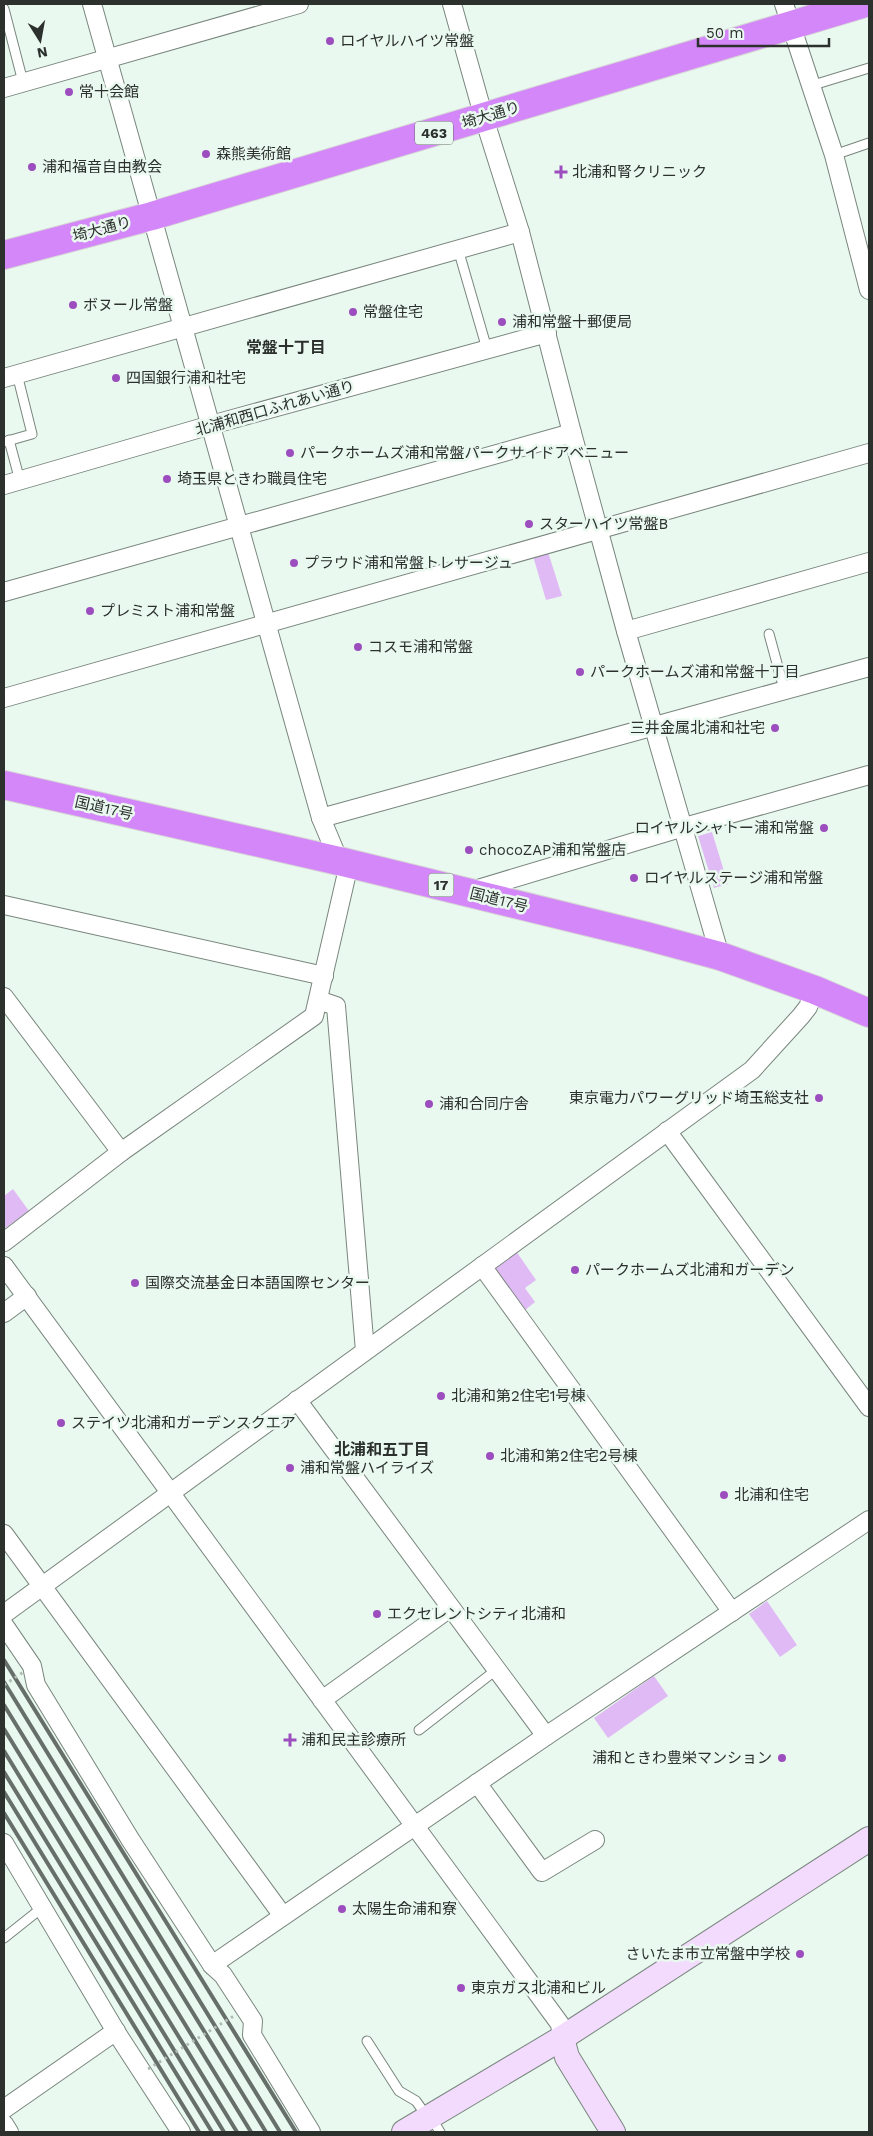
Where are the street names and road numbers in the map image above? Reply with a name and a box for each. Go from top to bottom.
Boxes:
street label: 埼大通り [460,98,522,132]
road number: 463 [415,122,453,144]
street label: 埼大通り [71,213,133,245]
street label: 北浦和西口ふれあい通り [193,377,357,439]
street label: 国道17号 [73,793,135,823]
road number: 17 [428,874,454,896]
street label: 国道17号 [468,884,530,916]

